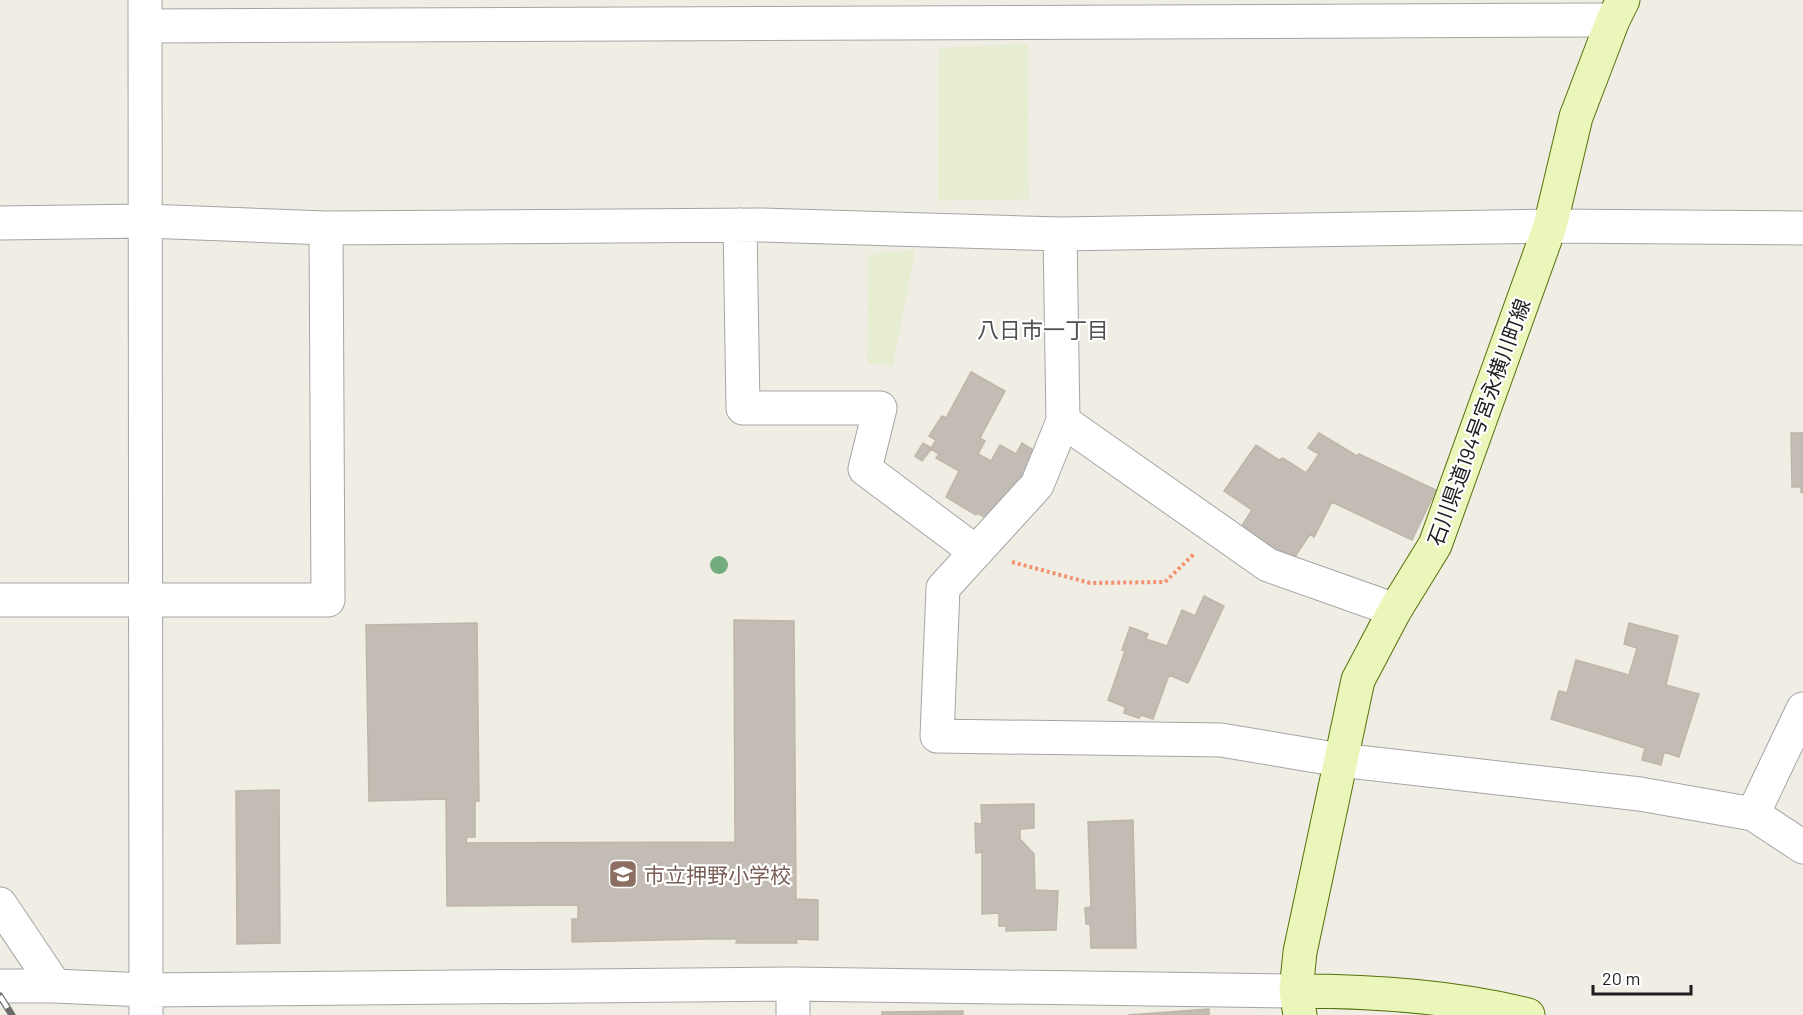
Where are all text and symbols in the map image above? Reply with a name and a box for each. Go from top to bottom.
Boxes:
street label: 石川県道194号宮永横川町線 [1422,295,1534,549]
district label: 八日市一丁目 [977,316,1109,342]
school or university icon: 市立押野小学校 [607,858,639,890]
place label: 市立押野小学校 [644,862,791,887]
scale bar [1593,958,1690,996]
text: 20 m [1602,967,1640,989]

